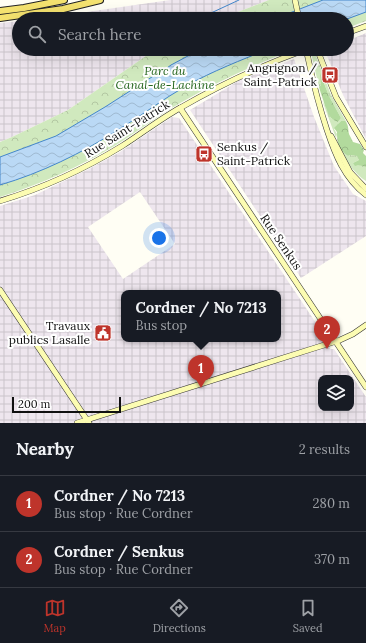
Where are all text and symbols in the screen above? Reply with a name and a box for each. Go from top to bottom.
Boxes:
search box [12,12,354,56]
icon: search [26,23,48,45]
text: Search here [58,25,141,44]
place label: Angrignon / Saint-Patrick [244,60,318,89]
park label: Parc du Canal-de-Lachine [116,63,215,92]
bus stop icon: Angrignon / Saint-Patrick [320,65,340,85]
street label: Rue Saint-Patrick [81,96,173,161]
place label: Senkus / Saint-Patrick [217,139,291,168]
bus stop icon: Senkus / Saint-Patrick [194,144,214,164]
street label: Rue Senkus [257,211,306,273]
your location [149,228,169,248]
popup [121,290,281,342]
text: Cordner / No 7213 [135,298,267,317]
pin: 2 [314,316,340,349]
text: Bus stop [135,317,187,334]
place label: Travaux publics Lasalle [9,318,91,347]
public building icon: Travaux publics Lasalle [93,323,113,343]
pin: 1 [188,355,214,388]
map controls [318,375,354,411]
button: layers [318,375,354,411]
scale bar [12,395,121,414]
text: 200 m [18,397,50,411]
text: Nearby [16,438,74,460]
text: 2 results [299,441,350,458]
text: Cordner / No 7213 [54,486,185,505]
text: 1 [26,495,32,512]
text: 280 m [313,495,350,512]
text: Bus stop · Rue Cordner [54,505,193,522]
text: Cordner / Senkus [54,542,184,561]
text: 2 [26,551,32,568]
text: 370 m [314,551,350,568]
text: Bus stop · Rue Cordner [54,561,193,578]
tab: Map [43,597,66,635]
tab: Directions [153,597,206,635]
tab: Saved [293,597,323,635]

